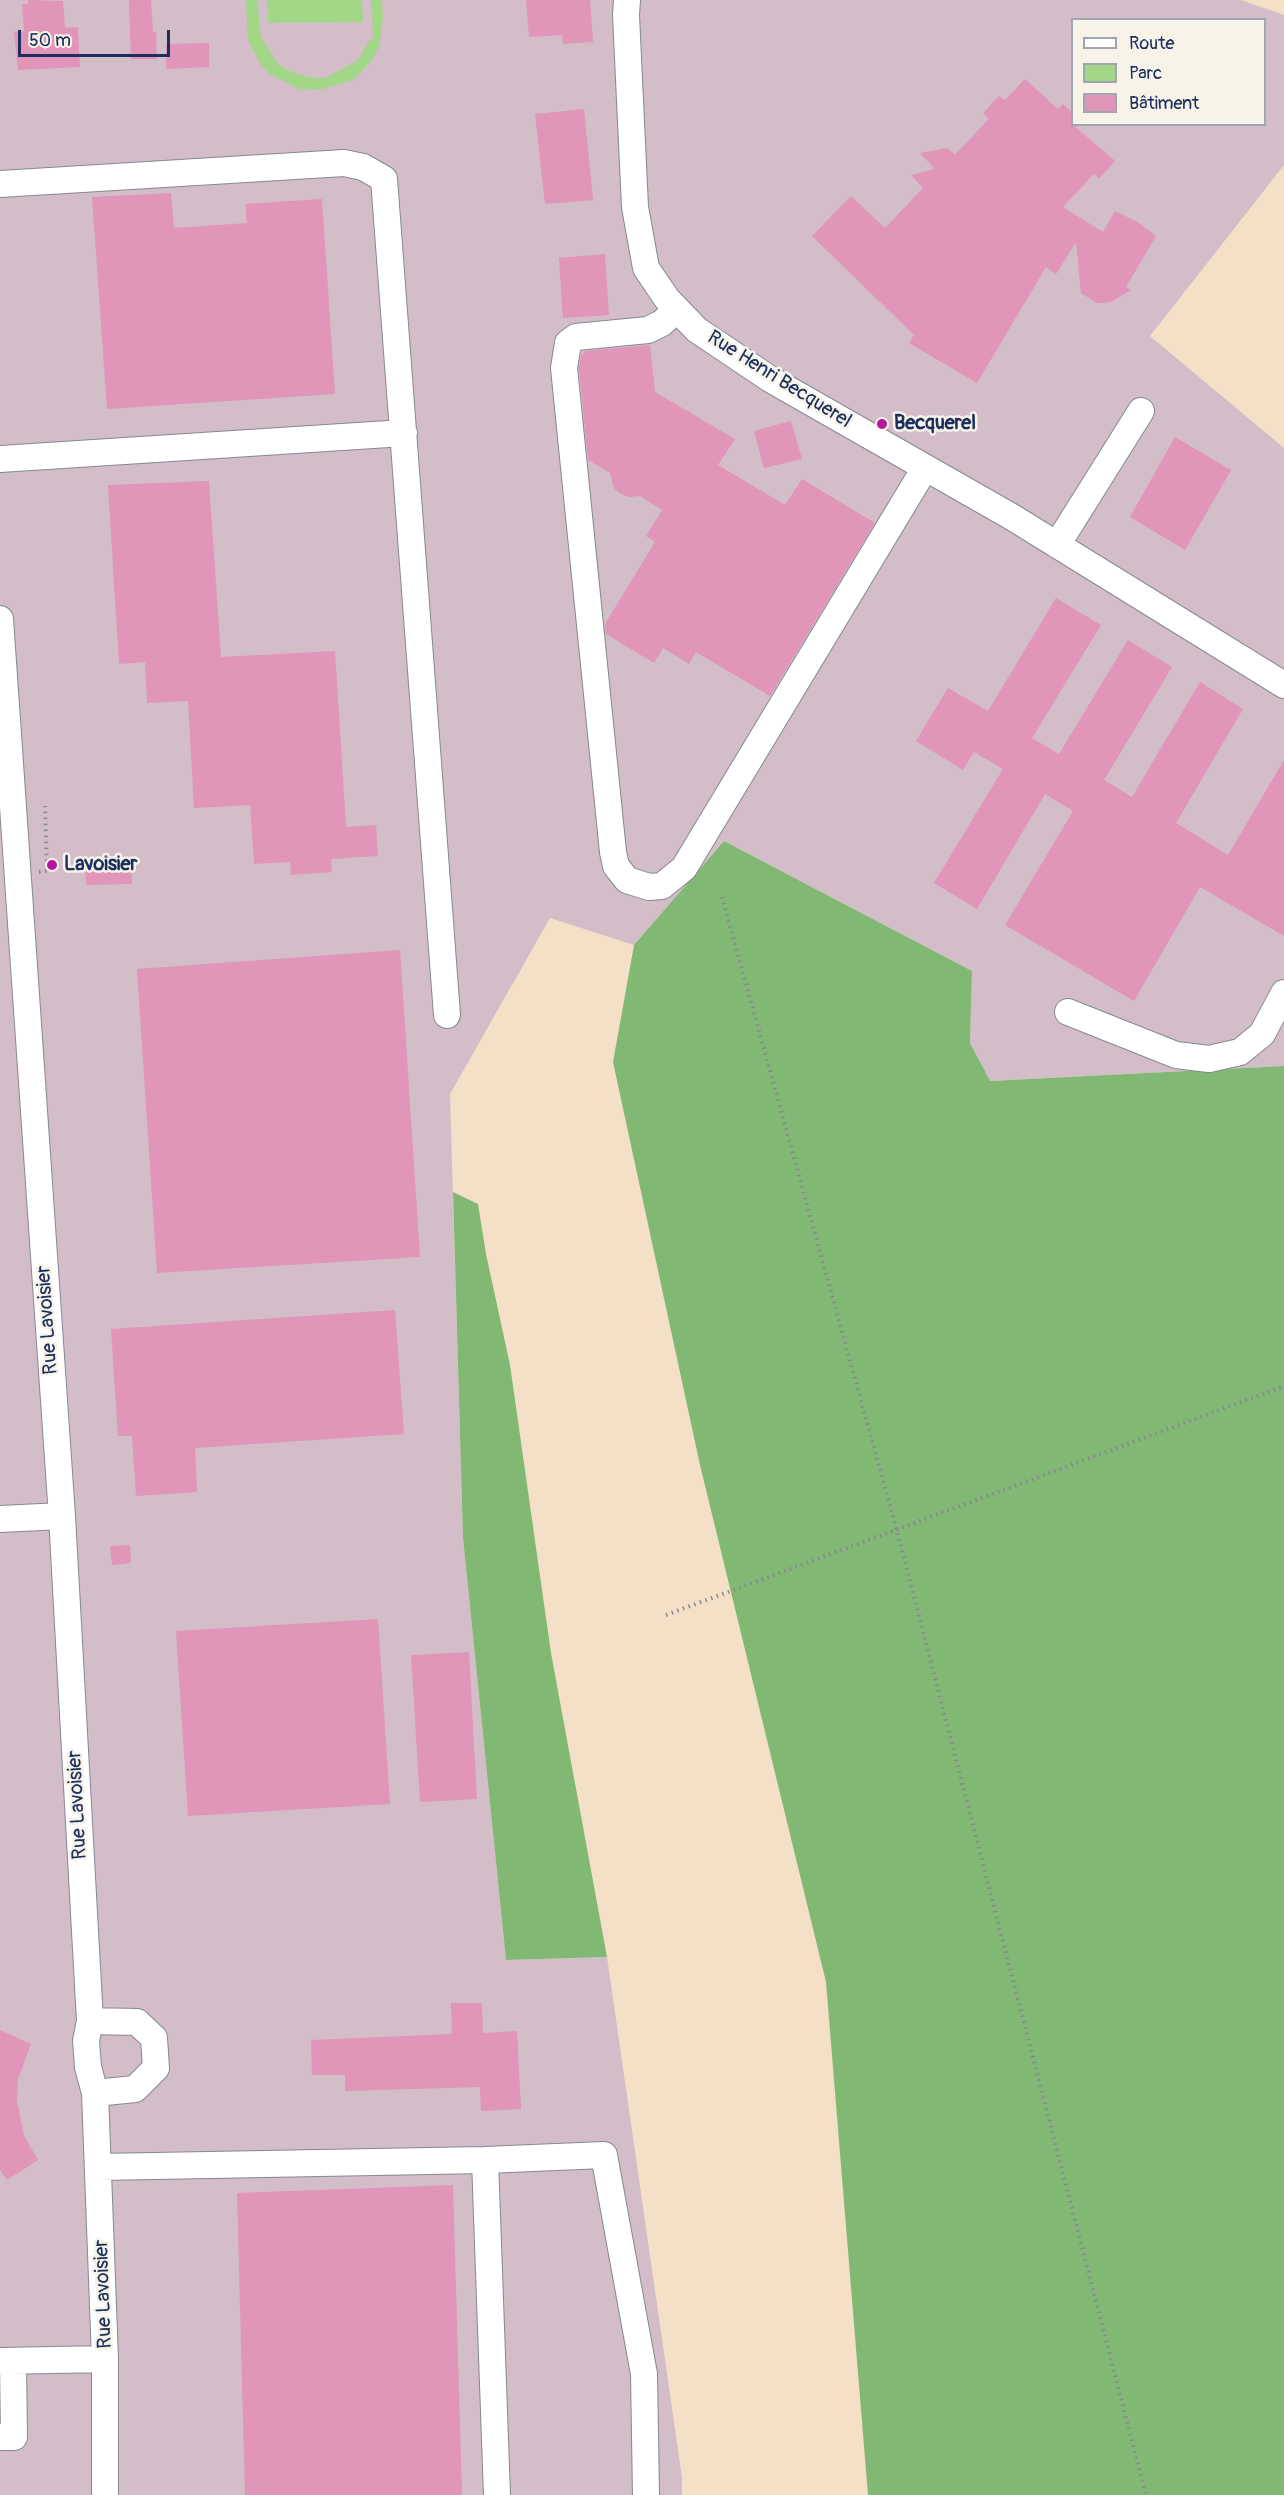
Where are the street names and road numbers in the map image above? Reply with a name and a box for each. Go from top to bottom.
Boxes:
street label: Rue Henri Becquerel [702,326,856,434]
street label: Rue Lavoisier [32,1265,64,1375]
street label: Rue Lavoisier [63,1750,93,1860]
street label: Rue Lavoisier [90,2239,118,2349]

